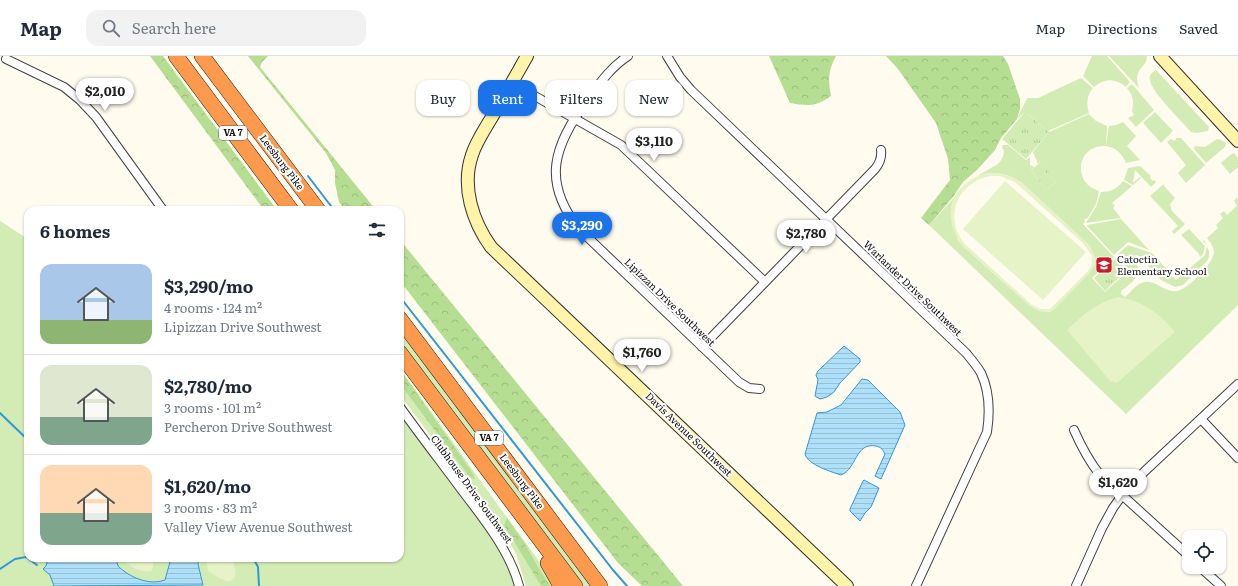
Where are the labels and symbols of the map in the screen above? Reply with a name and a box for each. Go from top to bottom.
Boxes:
pin: $2,010 [72,78,138,112]
road number: VA 7 [219,126,247,140]
pin: $3,110 [621,128,687,162]
street label: Leesburg Pike [257,131,308,193]
pin: $3,290 [549,212,615,246]
pin: $2,780 [773,220,839,254]
street label: Warlander Drive Southwest [861,236,966,339]
place label: Catoctin Elementary School [1117,251,1207,278]
street label: Lipizzan Drive Southwest [622,254,719,349]
school or university icon: Catoctin Elementary School [1094,255,1114,275]
pin: $1,760 [609,339,675,373]
street label: Davis Avenue Southwest [643,388,736,479]
street label: Clubhouse Drive Southwest [428,431,517,546]
road number: VA 7 [475,431,503,445]
street label: Leesburg Pike [497,450,548,512]
pin: $1,620 [1085,469,1151,503]

